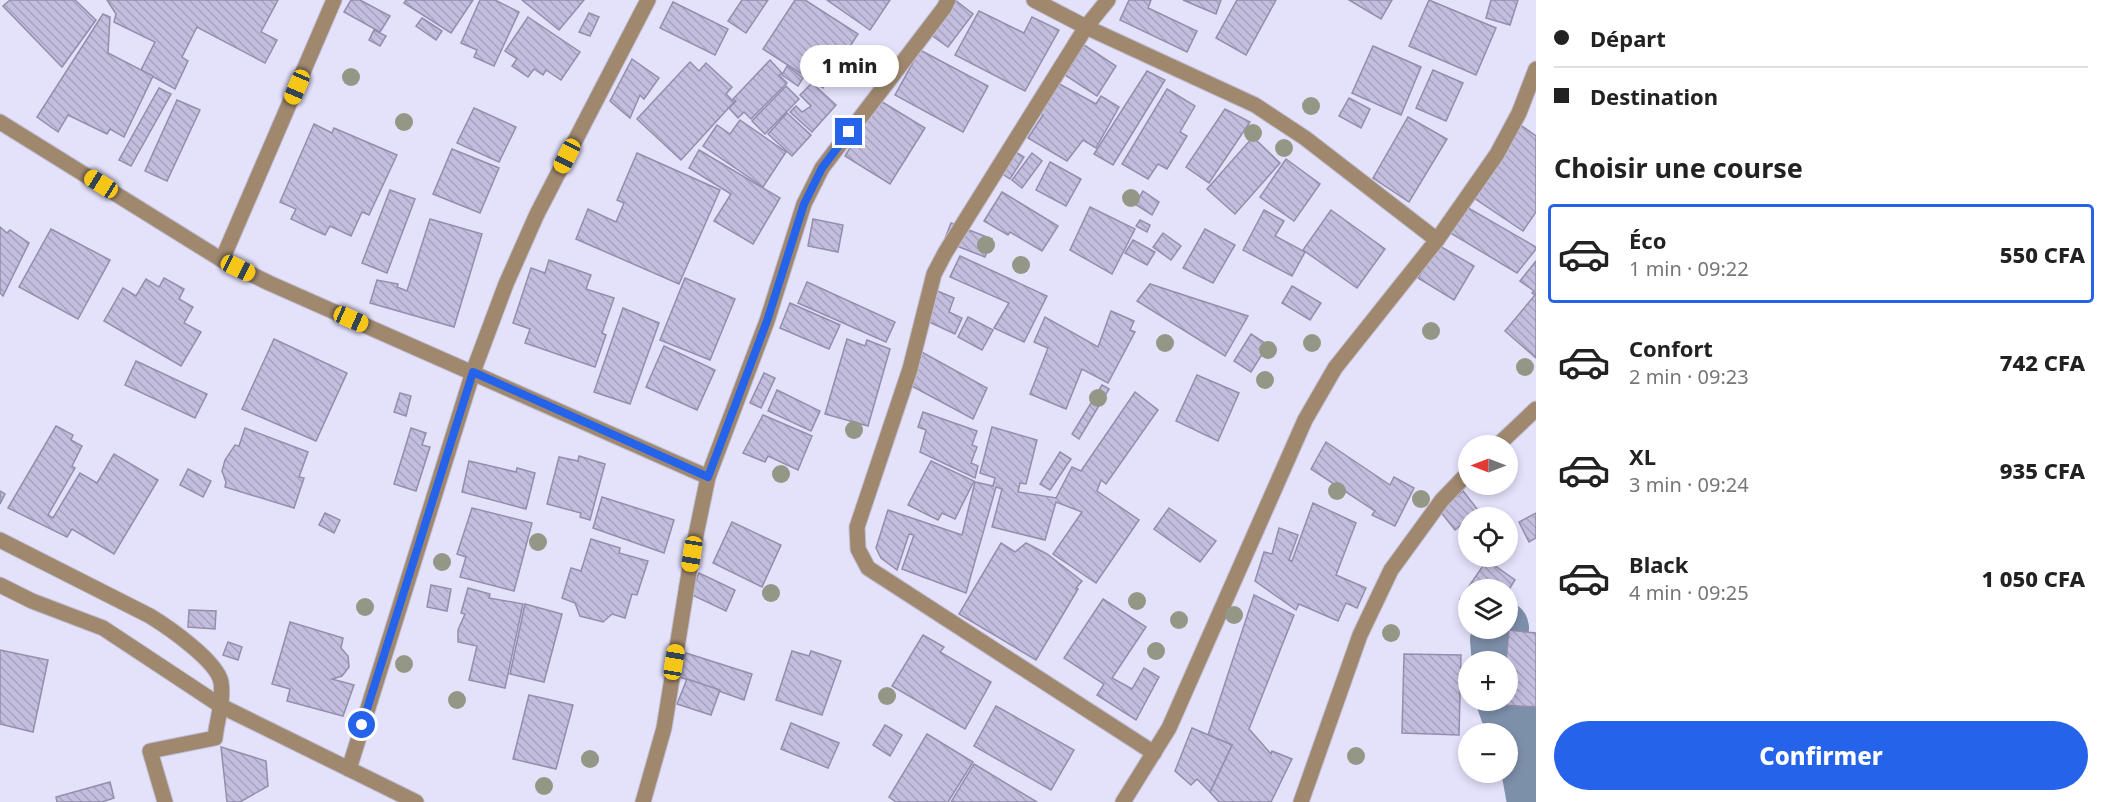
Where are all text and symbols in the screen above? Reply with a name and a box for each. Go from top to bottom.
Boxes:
text: Départ [1590,23,1666,53]
callout: 1 min [800,45,898,87]
text: 1 min [822,52,877,79]
car [282,67,312,107]
text: Destination [1590,81,1718,111]
route end [835,118,862,145]
car [551,136,583,176]
text: Choisir une course [1554,149,1803,186]
car [81,167,121,201]
text: Éco [1629,225,1666,255]
icon: car [1557,227,1611,281]
text: 550 CFA [2000,239,2085,269]
car [218,252,258,284]
text: 1 min · 09:22 [1629,255,1749,282]
car [331,303,371,335]
text: Confort [1629,333,1713,363]
icon: car [1557,335,1611,389]
text: 742 CFA [2000,347,2085,377]
text: 2 min · 09:23 [1629,363,1749,390]
north arrow [1458,435,1518,495]
map controls [1458,435,1518,783]
text: XL [1629,441,1656,471]
icon: car [1557,443,1611,497]
text: 935 CFA [2000,455,2085,485]
text: 3 min · 09:24 [1629,471,1749,498]
button: locate [1458,507,1518,567]
car [680,535,704,573]
text: Black [1629,549,1688,579]
icon: car [1557,551,1611,605]
text: 1 050 CFA [1981,563,2085,593]
button: layers [1458,579,1518,639]
text: 4 min · 09:25 [1629,579,1749,606]
car [662,643,686,681]
button: + [1458,651,1518,711]
route start [348,711,375,738]
button: Confirmer [1554,721,2088,790]
button: − [1458,723,1518,783]

